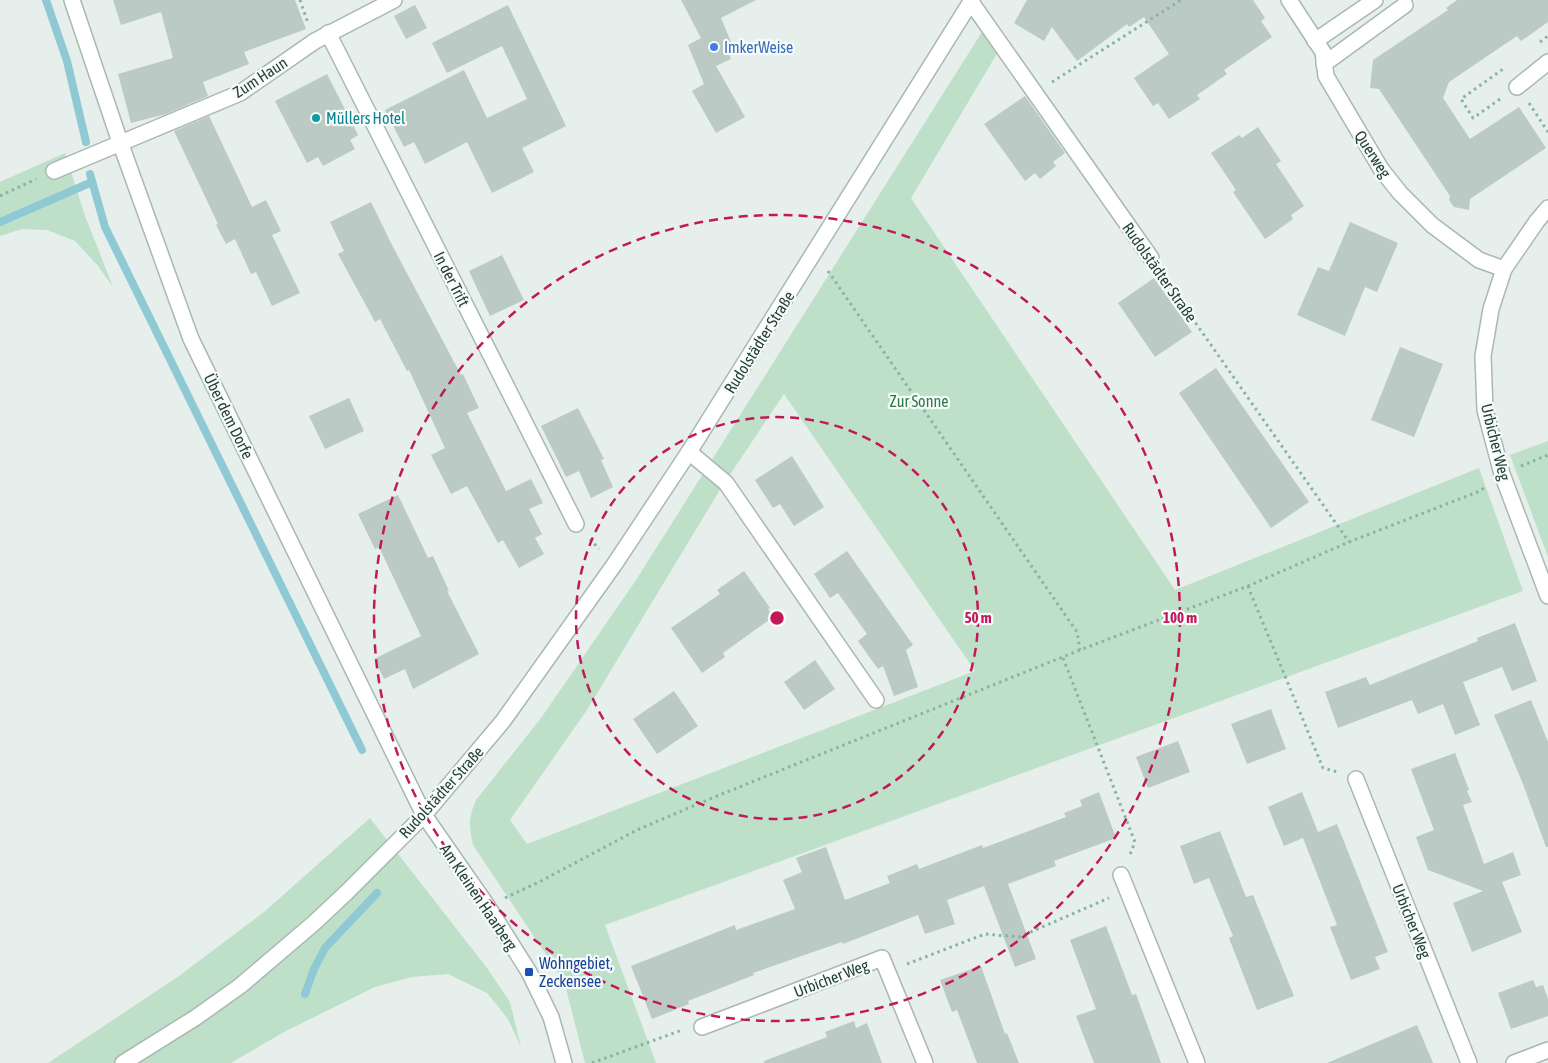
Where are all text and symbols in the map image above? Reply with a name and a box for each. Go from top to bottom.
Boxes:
place label: ImkerWeise [724,38,793,56]
marker: ImkerWeise [708,41,720,53]
street label: Zum Haun [230,53,290,101]
place label: Müllers Hotel [326,109,406,127]
marker: Müllers Hotel [310,112,322,124]
street label: Querweg [1350,127,1395,182]
street label: Rudolstädter Straße [1119,219,1201,325]
street label: In der Trift [431,249,474,310]
street label: Rudolstädter Straße [720,288,798,396]
street label: Über dem Dorfe [201,370,257,462]
park label: Zur Sonne [890,392,948,410]
street label: Urbicher Weg [1477,402,1514,483]
centre of rings [768,609,786,627]
text: 50 m [965,609,992,626]
text: 100 m [1163,609,1197,626]
street label: Rudolstädter Straße [395,743,487,841]
street label: Am Kleinen Haarberg [436,840,521,954]
street label: Urbicher Weg [1388,881,1435,961]
place label: Wohngebiet, Zeckensee [539,954,613,990]
street label: Urbicher Weg [791,955,871,1001]
marker: Wohngebiet, Zeckensee [523,966,535,978]

